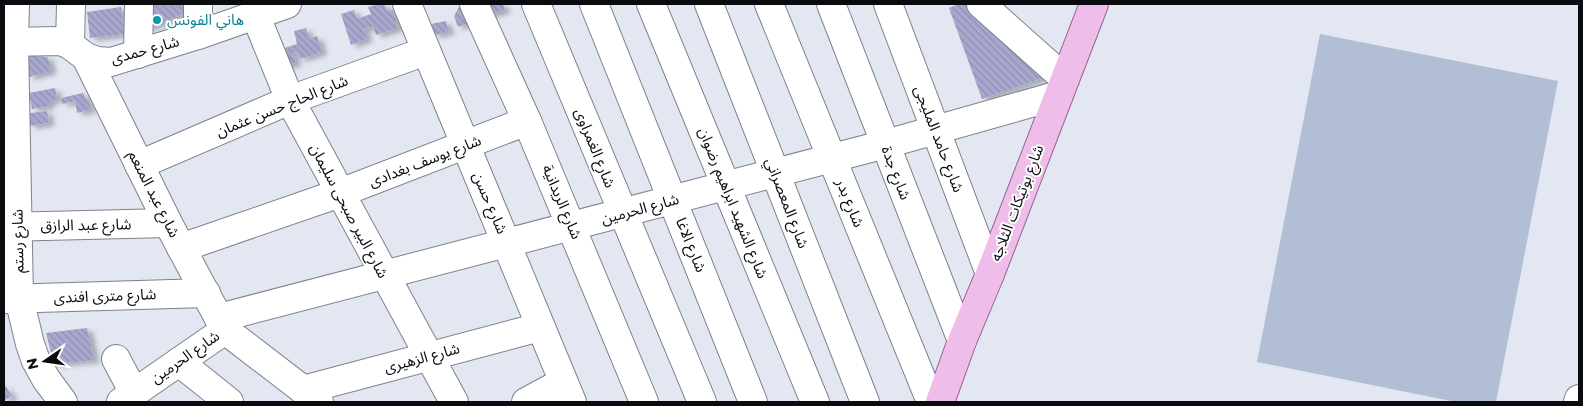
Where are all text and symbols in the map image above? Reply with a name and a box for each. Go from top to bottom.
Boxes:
place label: هاني الفونس [167,10,244,31]
marker: هاني الفونس [151,14,163,26]
street label: شارع حمدى [109,31,182,71]
street label: شارع الحاج حسن عثمان [213,70,352,144]
street label: شارع حامد المليجى [908,83,969,196]
street label: شارع الغمراوى [568,105,620,192]
street label: شارع الشهيد ابراهيم رضوان [692,124,773,283]
street label: شارع يوسف بغدادى [366,130,485,194]
street label: شارع البير صبحى سليمان [303,140,393,283]
street label: شارع بوتيكات الثلاجه [986,142,1050,265]
street label: شارع جدة [875,143,915,204]
street label: شارع عبد المنعم [122,147,185,242]
street label: شارع المعصراني [759,155,814,252]
street label: شارع الريدانية [536,162,587,243]
street label: شارع حسن [466,169,512,238]
street label: شارع بدر [829,175,869,231]
street label: شارع الحرمين [599,189,682,231]
street label: شارع رستم [7,209,31,273]
street label: شارع عبد الرازق [40,214,132,238]
street label: شارع الاغا [669,215,711,276]
street label: شارع مترى افندى [53,284,157,310]
street label: شارع الحرمين [147,326,225,390]
north arrow [20,336,70,386]
street label: شارع الزهيرى [382,338,463,380]
text: N [22,356,42,371]

